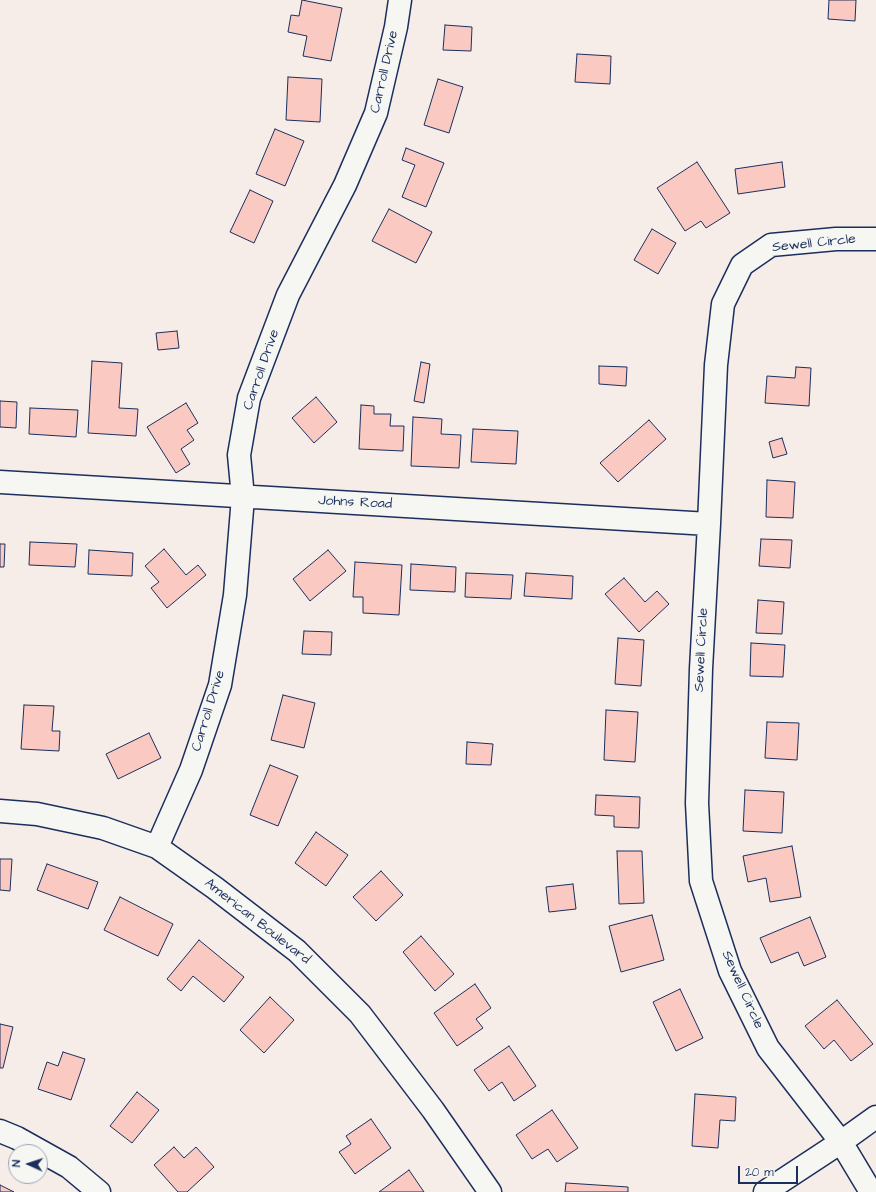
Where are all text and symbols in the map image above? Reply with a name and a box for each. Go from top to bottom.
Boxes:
street label: Carroll Drive [367,29,403,115]
street label: Sewell Circle [771,231,857,257]
street label: Carroll Drive [240,327,284,413]
street label: Johns Road [318,493,392,513]
street label: Sewell Circle [691,608,713,692]
street label: Carroll Drive [189,668,229,754]
street label: American Boulevard [201,875,313,969]
street label: Sewell Circle [717,948,767,1032]
north arrow [8,1144,48,1184]
scale bar [740,1158,800,1184]
text: N [9,1160,24,1167]
text: 20 m [745,1164,774,1181]

